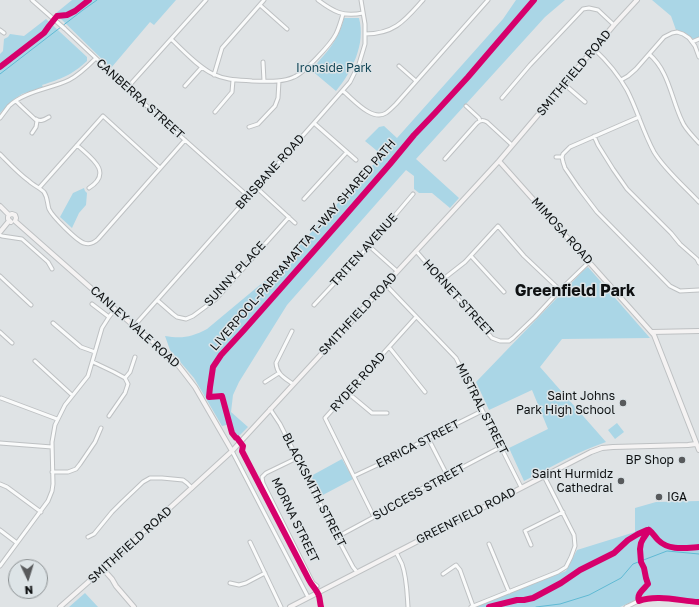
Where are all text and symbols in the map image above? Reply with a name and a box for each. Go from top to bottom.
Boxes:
street label: SMITHFIELD ROAD [534,27,614,119]
street label: CANBERRA STREET [93,56,187,142]
park label: Ironside Park [296,61,372,75]
street label: BRISBANE ROAD [232,131,308,213]
street label: LIVERPOOL-PARRAMATTA T-WAY SHARED PATH [207,136,399,354]
street label: MIMOSA ROAD [528,195,596,267]
street label: TRITEN AVENUE [327,210,401,290]
street label: SUNNY PLACE [201,238,269,310]
street label: HORNET STREET [420,257,496,339]
street label: SMITHFIELD ROAD [316,270,400,358]
district label: Greenfield Park [515,281,635,301]
street label: CANLEY VALE ROAD [87,283,183,371]
street label: RYDER ROAD [327,349,389,415]
street label: MISTRAL STREET [453,361,511,457]
place label: Saint Johns Park High School [516,389,615,417]
marker: Saint Johns Park High School [618,398,628,408]
street label: ERRICA STREET [374,417,462,471]
street label: BLACKSMITH STREET [279,431,349,549]
place label: BP Shop [625,453,674,467]
marker: BP Shop [677,455,687,465]
street label: SUCCESS STREET [370,461,468,523]
place label: Saint Hurmidz Cathedral [532,467,613,495]
street label: MORNA STREET [268,475,322,565]
marker: Saint Hurmidz Cathedral [616,476,626,486]
street label: GREENFIELD ROAD [414,485,518,547]
place label: IGA [667,490,687,504]
marker: IGA [654,492,664,502]
street label: SMITHFIELD ROAD [85,504,175,586]
north arrow [8,559,48,599]
text: N [24,584,33,597]

